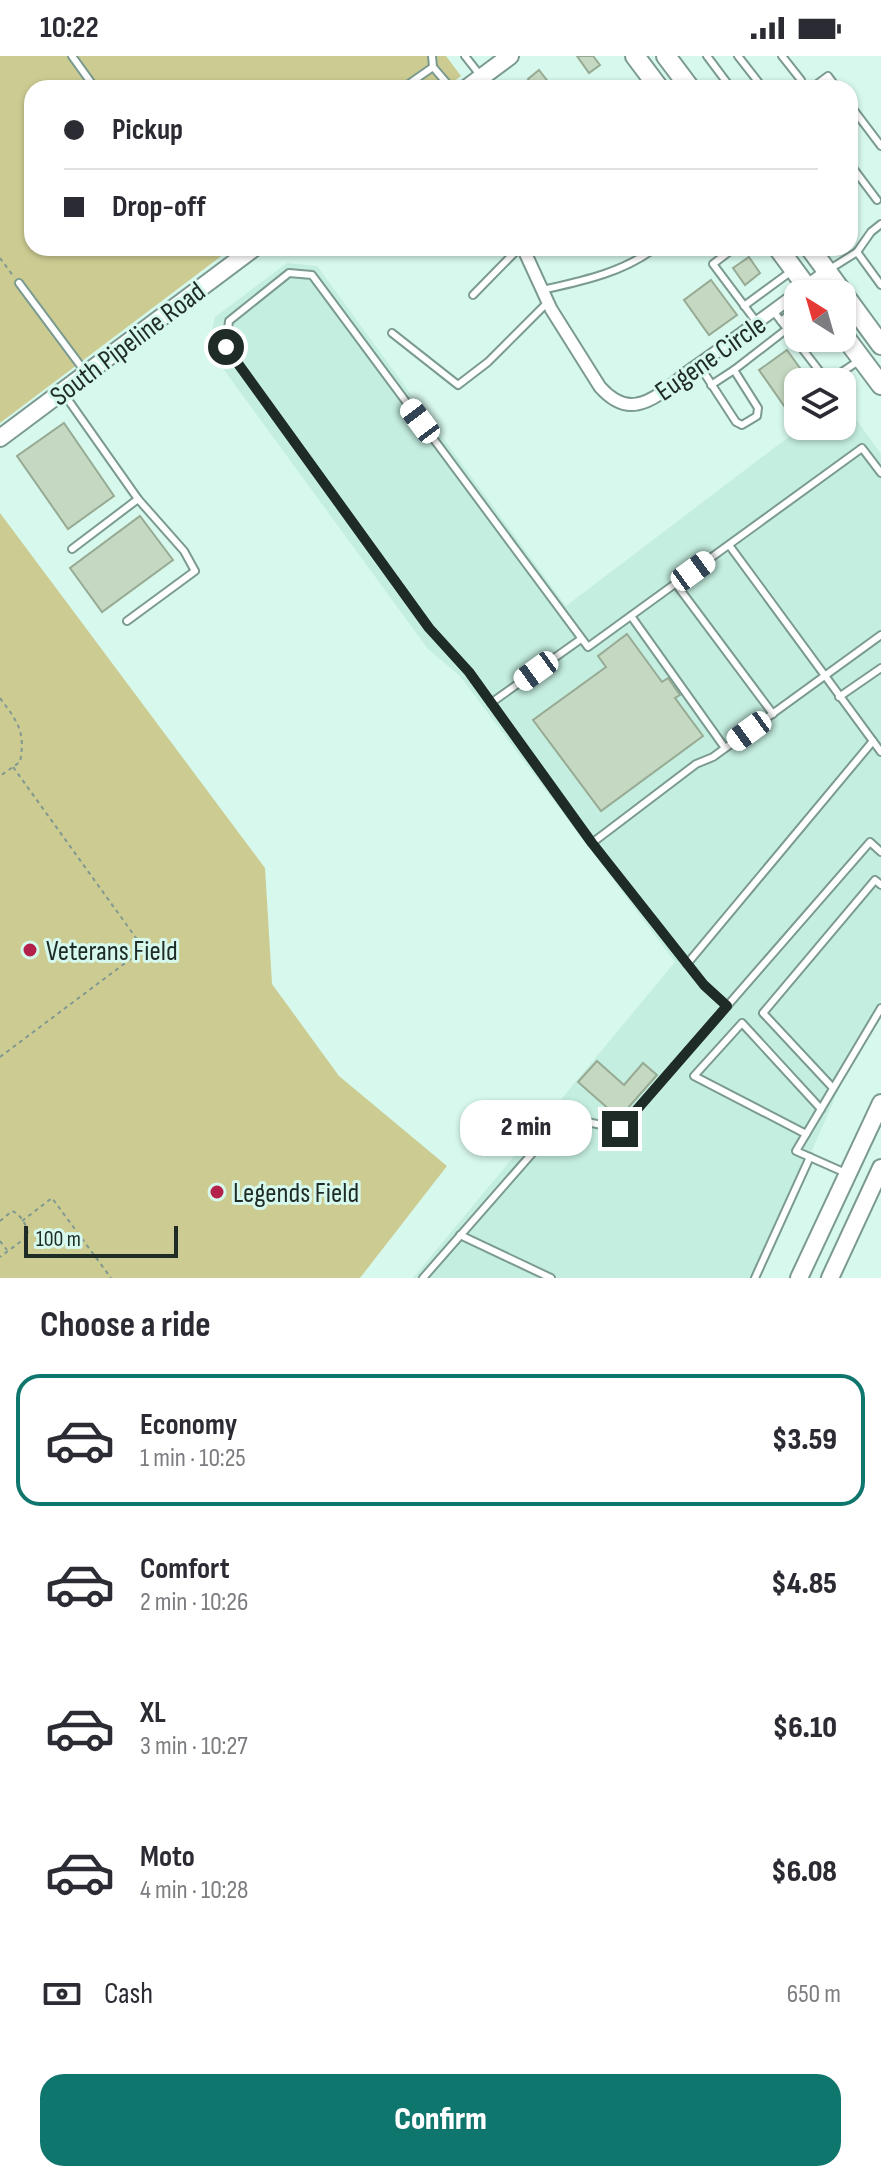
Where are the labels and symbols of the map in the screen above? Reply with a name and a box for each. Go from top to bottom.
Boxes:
street label: South Pipeline Road [44,275,212,413]
north arrow [784,280,856,352]
street label: Eugene Circle [649,308,772,408]
route start [208,329,244,365]
car [396,395,444,447]
car [667,547,719,595]
car [510,647,562,695]
car [723,707,775,755]
place label: Veterans Field [46,935,178,968]
marker: Veterans Field [21,941,39,959]
callout: 2 min [460,1101,592,1157]
route end [602,1111,638,1147]
place label: Legends Field [233,1177,359,1210]
marker: Legends Field [208,1183,226,1201]
scale bar [24,1222,178,1258]

